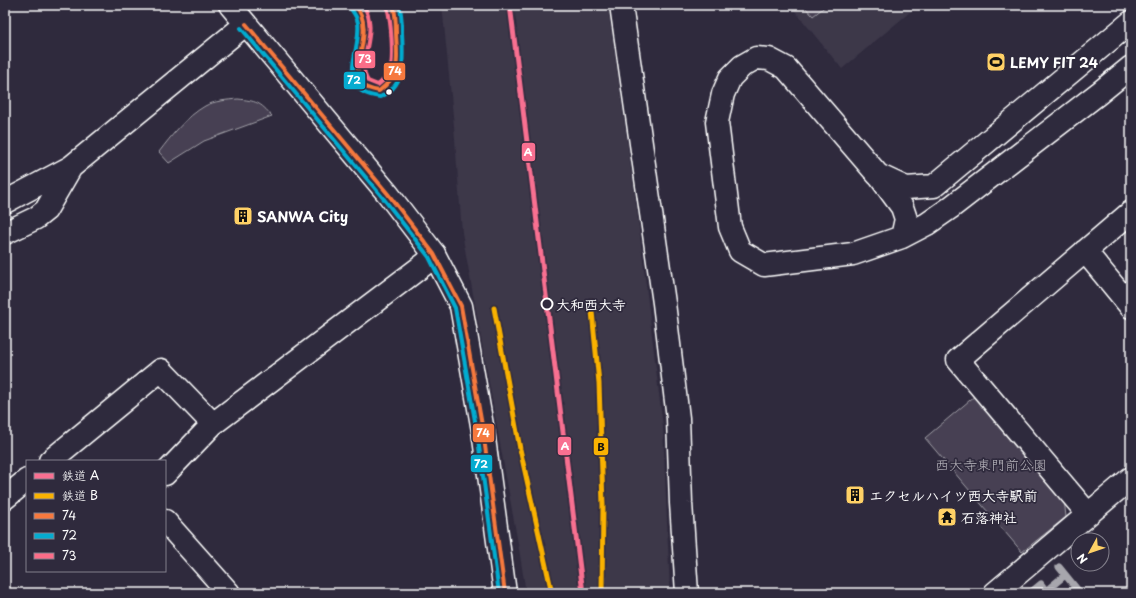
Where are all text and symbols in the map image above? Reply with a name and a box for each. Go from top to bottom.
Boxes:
line badge: 73 [354,50,376,69]
text: 73 [358,50,372,67]
sports icon: LEMY FIT 24 [985,51,1007,73]
place label: LEMY FIT 24 [1010,52,1098,73]
line badge: 74 [383,62,406,81]
text: 74 [388,62,402,79]
line badge: 72 [343,71,366,90]
text: 72 [347,71,361,88]
unlabelled marker [384,87,394,97]
line badge: A [521,142,536,162]
text: A [524,143,533,160]
building icon: SANWA City [232,205,254,227]
place label: SANWA City [257,206,348,227]
place label: 大和西大寺 [556,294,626,315]
marker: 大和西大寺 [540,297,554,311]
line badge: 74 [472,423,495,443]
text: 74 [476,424,490,441]
line badge: A [557,436,572,456]
text: A [561,437,570,454]
line badge: B [593,437,609,456]
text: B [597,438,605,455]
line badge: 72 [470,454,493,473]
park label: 西大寺東門前公園 [935,454,1047,475]
text: 72 [474,455,488,472]
legend [26,460,166,572]
text: 鉄道 A [62,466,99,484]
building icon: エクセルハイツ西大寺駅前 [844,484,866,506]
place label: エクセルハイツ西大寺駅前 [869,485,1038,506]
text: 鉄道 B [62,486,98,504]
text: 74 [62,506,76,524]
temple icon: 石落神社 [936,506,958,528]
place label: 石落神社 [961,507,1017,528]
text: 72 [62,526,77,544]
north arrow [1070,532,1110,572]
text: 73 [62,546,77,564]
text: N [1072,550,1091,568]

